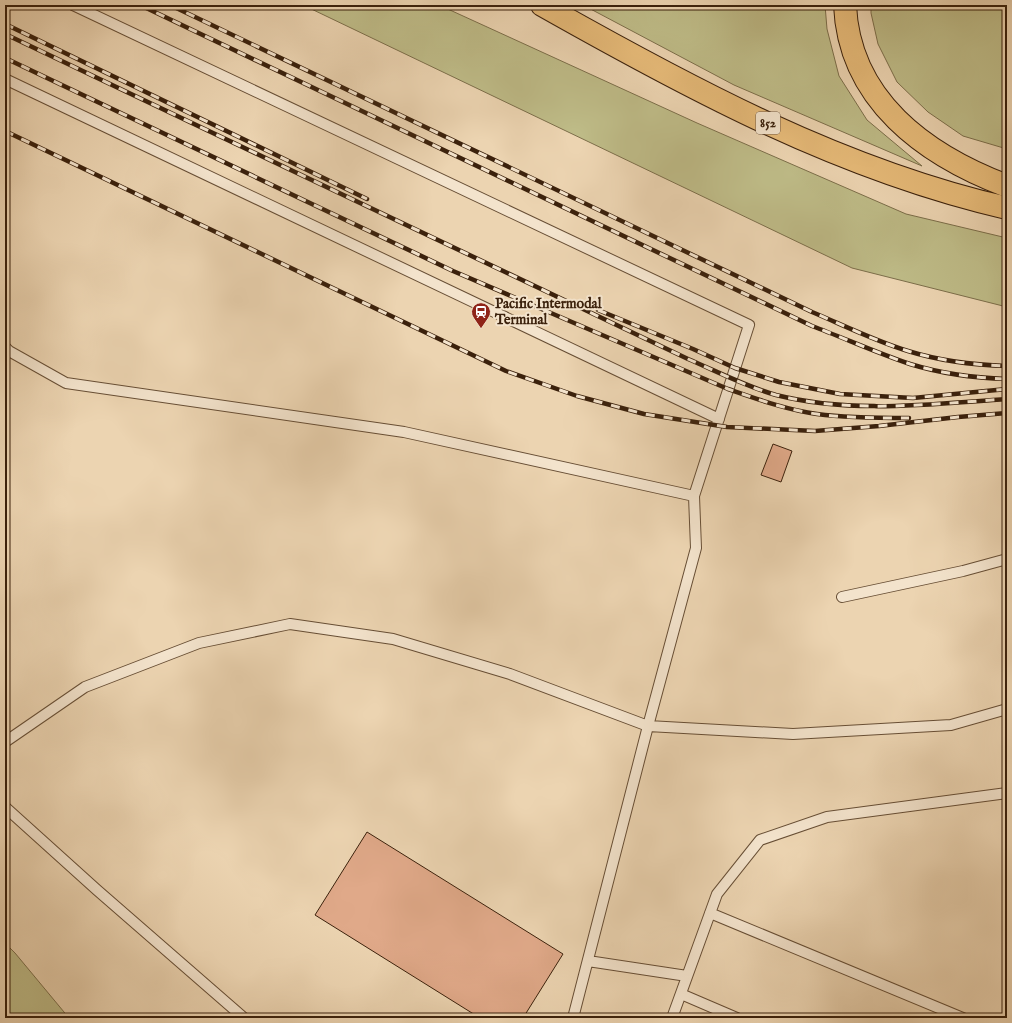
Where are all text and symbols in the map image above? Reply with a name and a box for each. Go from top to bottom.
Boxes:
road number: 852 [756,112,780,134]
place label: Pacific Intermodal Terminal [494,295,603,329]
station icon: Pacific Intermodal Terminal [470,301,492,329]

